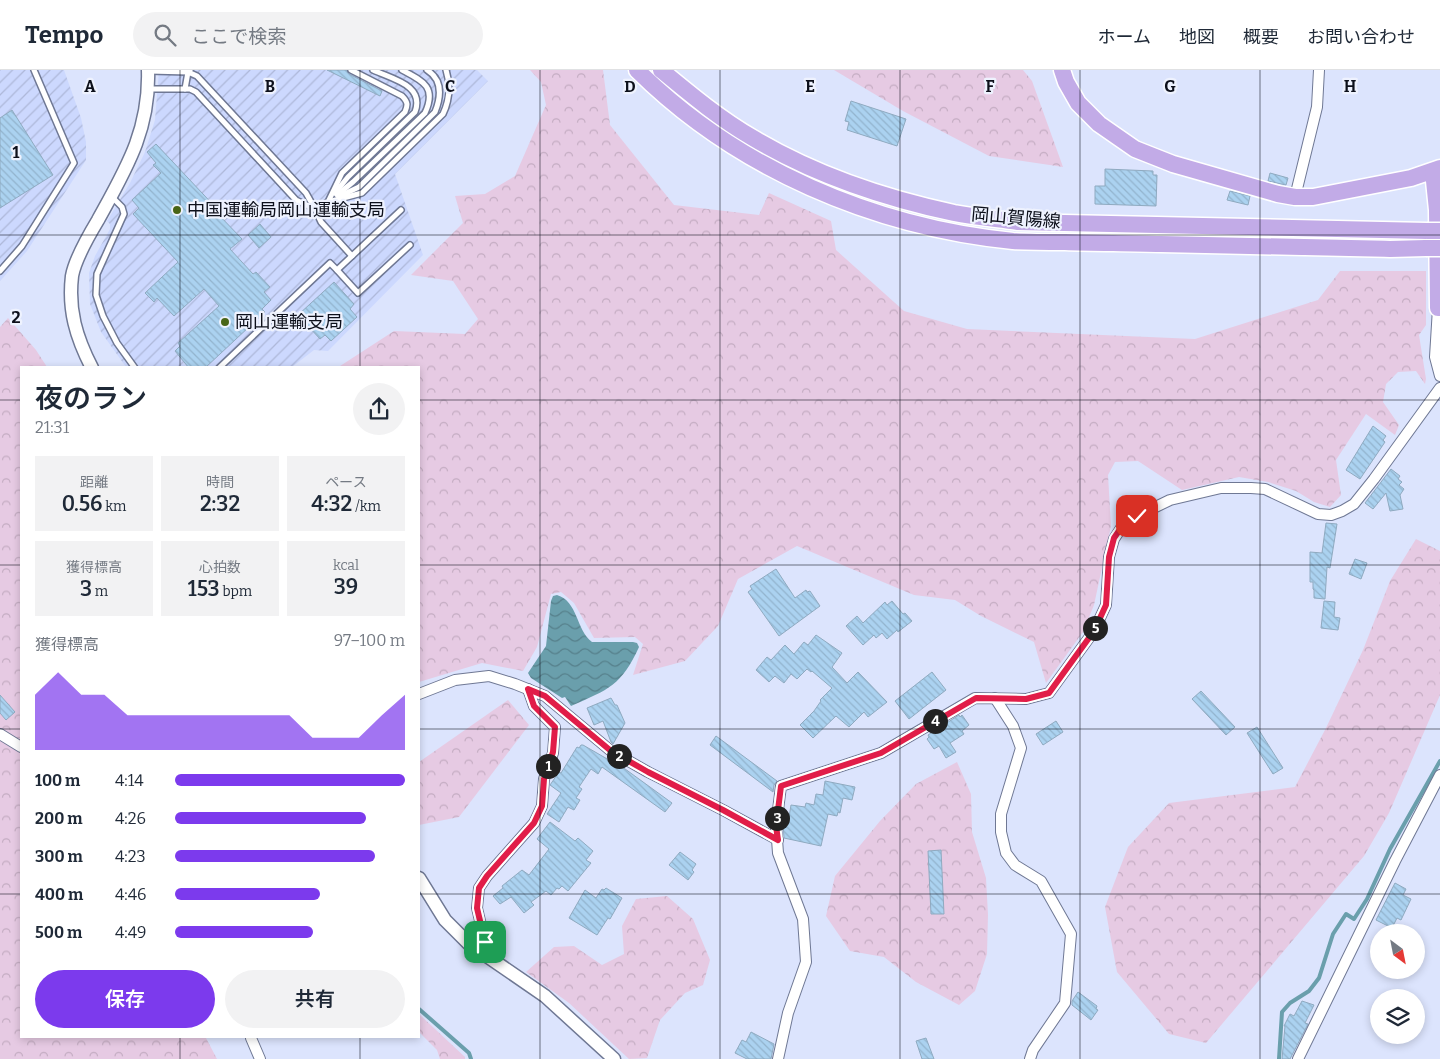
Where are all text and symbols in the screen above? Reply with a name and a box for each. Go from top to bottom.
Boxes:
search box [133,12,483,57]
text: Tempo [25,21,103,49]
icon: search [151,21,179,49]
text: ここで検索 [191,25,286,48]
text: ホーム [1098,26,1151,48]
text: 地図 [1179,26,1215,48]
text: 概要 [1243,26,1279,48]
text: お問い合わせ [1307,26,1415,48]
text: A [84,77,96,96]
text: B [265,77,275,96]
text: C [445,77,455,96]
text: D [624,77,636,96]
text: E [805,77,815,96]
text: F [986,77,995,96]
text: G [1164,77,1176,96]
text: H [1344,77,1357,96]
text: 1 [13,143,20,162]
place label: 中国運輸局岡山運輸支局 [187,199,385,221]
street label: 岡山賀陽線 [970,203,1062,233]
marker: 中国運輸局岡山運輸支局 [171,204,183,216]
text: 2 [11,308,21,327]
place label: 岡山運輸支局 [235,311,343,333]
marker: 岡山運輸支局 [219,316,231,328]
text: 夜のラン [35,382,147,415]
button: share [353,383,405,435]
text: 21:31 [35,418,69,437]
text: 距離 [80,474,108,491]
text: 時間 [206,474,234,491]
text: ペース [325,474,367,491]
text: 0.56 [62,491,102,517]
text: 2:32 [200,491,240,517]
text: 4:32 [311,491,352,517]
pin [1116,495,1158,537]
text: km [102,498,126,515]
text: /km [352,498,381,515]
icon: check [1123,502,1151,530]
text: kcal [333,557,359,574]
text: 獲得標高 [66,559,122,576]
text: 心拍数 [199,559,241,576]
text: 39 [334,574,358,600]
text: 3 [80,576,92,602]
text: 153 [188,576,220,602]
text: m [92,583,108,600]
text: bpm [220,583,252,600]
pin: 5 [1082,616,1108,640]
text: 5 [1092,620,1099,637]
text: 97–100 m [334,631,405,650]
text: 獲得標高 [35,635,99,654]
pin: 4 [922,708,948,734]
text: 4 [931,713,940,730]
pin: 2 [606,744,632,768]
text: 2 [616,748,623,765]
pin: 1 [536,754,560,778]
text: 1 [545,758,552,775]
text: 100 m [35,771,80,790]
text: 4:14 [115,771,144,790]
pin: 3 [764,806,790,830]
text: 200 m [35,809,82,828]
text: 4:26 [115,809,146,828]
text: 3 [773,810,782,827]
text: 300 m [35,847,83,866]
text: 4:23 [115,847,146,866]
text: 400 m [35,885,83,904]
text: 4:46 [115,885,146,904]
pin [464,921,506,963]
text: 500 m [35,923,82,942]
text: 4:49 [115,923,146,942]
north arrow [1370,924,1425,979]
map controls [1370,924,1425,1044]
icon: arrive [471,928,499,956]
button: 保存 [35,970,215,1028]
button: 共有 [225,970,405,1028]
button: layers [1370,989,1425,1044]

